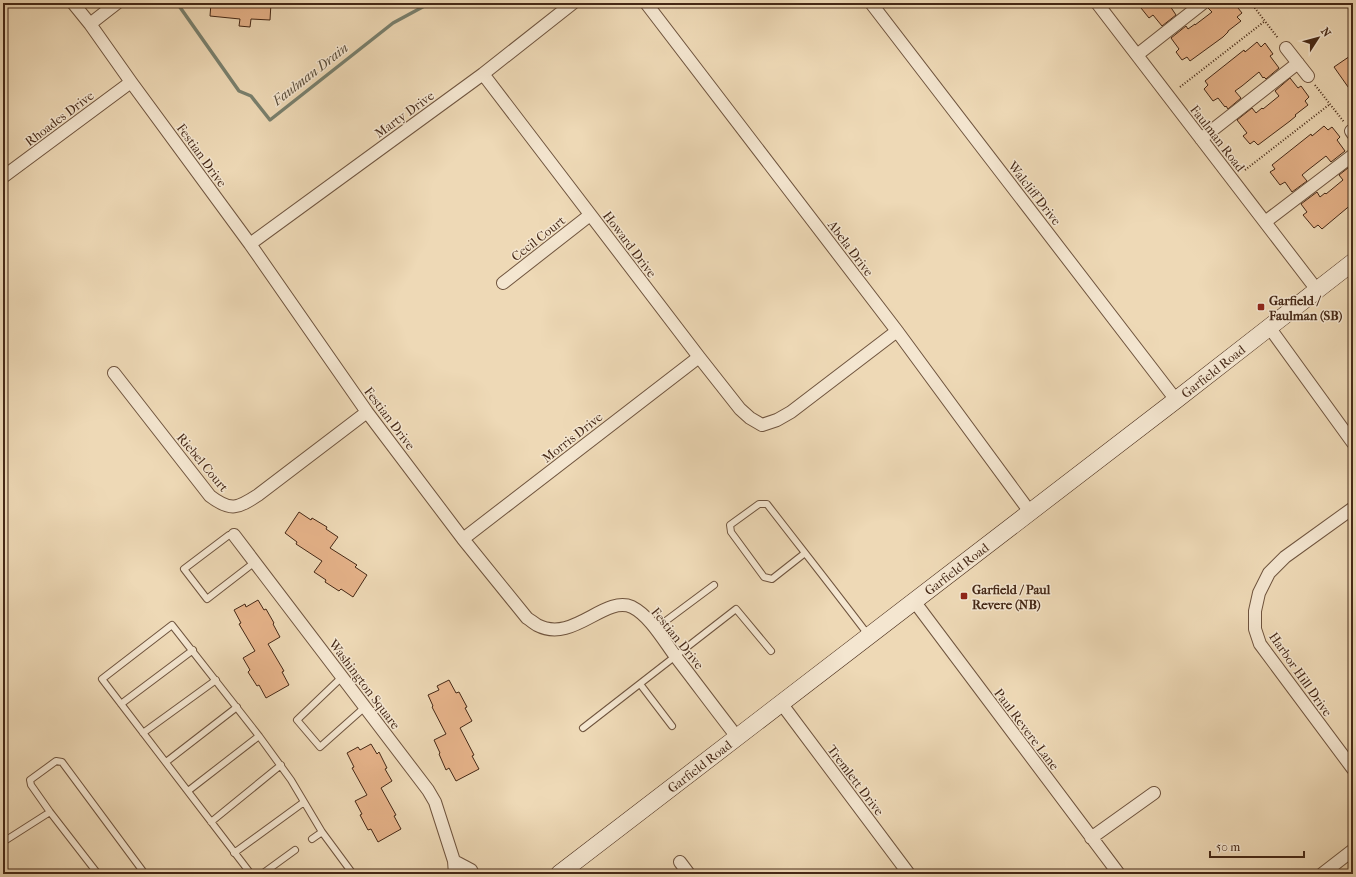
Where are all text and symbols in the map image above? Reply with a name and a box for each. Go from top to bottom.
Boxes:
north arrow [1298,18,1338,58]
text: N [1318,25,1334,40]
water label: Faulman Drain [268,39,352,110]
street label: Rhoades Drive [22,87,97,149]
street label: Marty Drive [372,88,437,141]
street label: Faulman Road [1187,102,1249,175]
street label: Festian Drive [174,121,230,190]
street label: Walcliff Drive [1004,158,1064,229]
street label: Howard Drive [600,208,660,281]
street label: Cecil Court [508,213,568,264]
street label: Abela Drive [824,217,877,280]
place label: Garfield / Faulman (SB) [1268,293,1343,323]
marker: Garfield / Faulman (SB) [1256,302,1266,312]
street label: Garfield Road [1178,341,1249,401]
street label: Festian Drive [361,384,418,453]
street label: Morris Drive [539,409,606,466]
street label: Riebel Court [174,430,232,495]
street label: Garfield Road [922,539,992,599]
place label: Garfield / Paul Revere (NB) [972,582,1051,612]
marker: Garfield / Paul Revere (NB) [959,591,969,601]
street label: Festian Drive [648,605,707,673]
street label: Harbor Hill Drive [1266,629,1336,720]
street label: Washington Square [325,636,404,733]
street label: Paul Revere Lane [991,686,1062,773]
street label: Garfield Road [665,737,735,796]
street label: Tremlett Drive [824,742,887,819]
scale bar [1210,833,1304,859]
text: 50 m [1216,840,1240,854]

